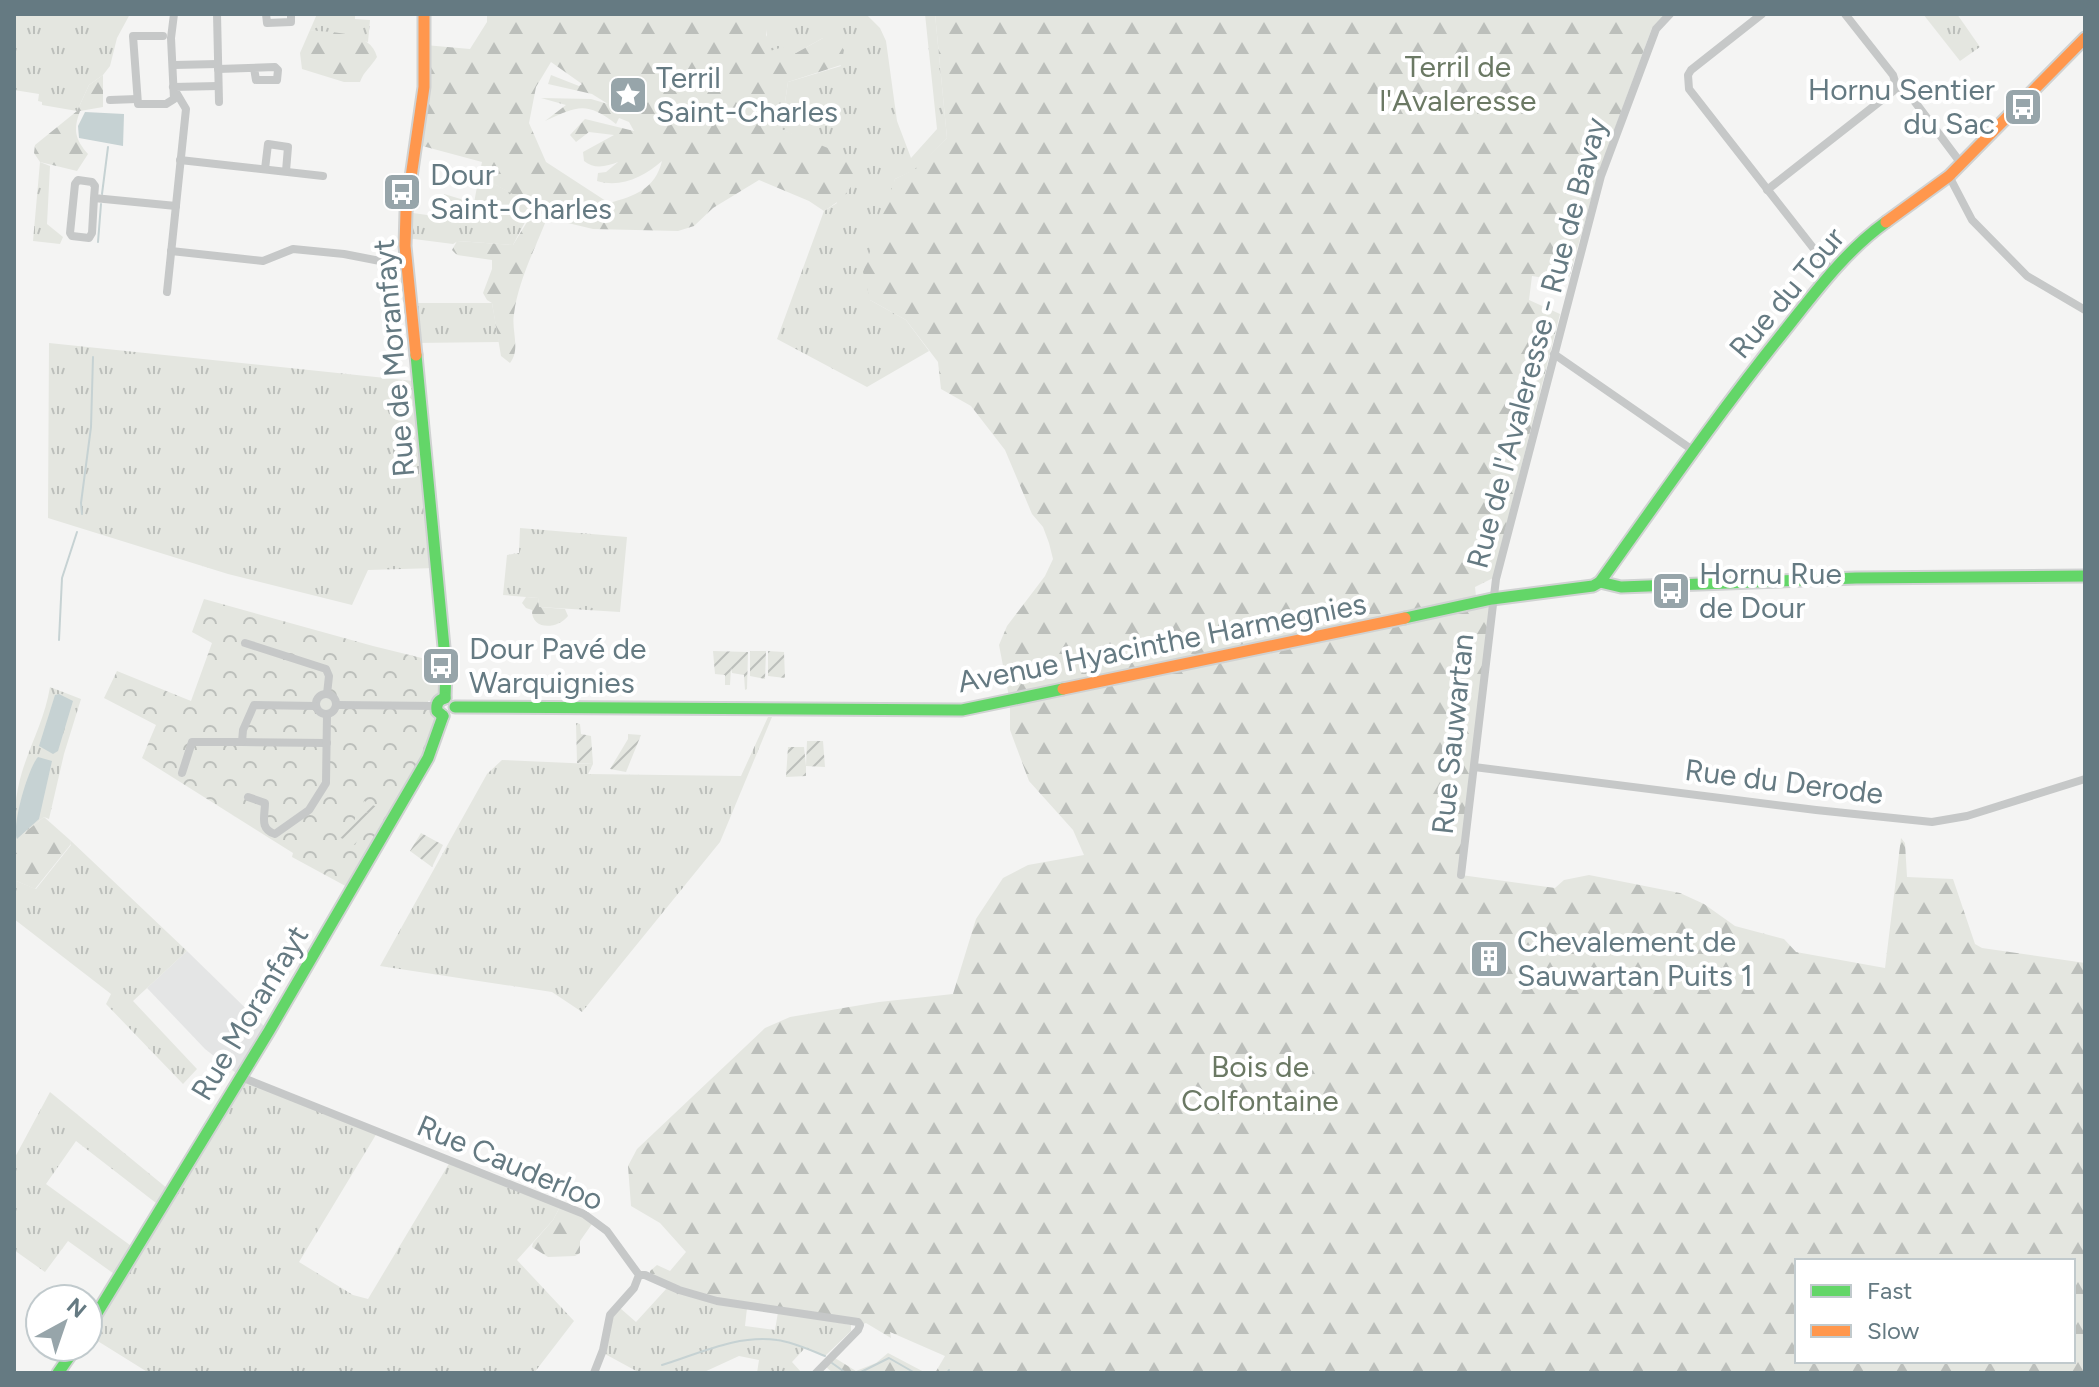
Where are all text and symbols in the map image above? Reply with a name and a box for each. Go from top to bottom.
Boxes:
park label: Terril de l'Avaleresse [1380,48,1536,119]
place label: Terril Saint-Charles [656,59,838,130]
place label: Hornu Sentier du Sac [1808,71,1995,142]
place icon: Terril Saint-Charles [607,74,649,116]
bus stop icon: Hornu Sentier du Sac [2002,86,2044,128]
street label: Rue de l'Avaleresse - Rue de Bavay [1458,113,1615,572]
place label: Dour Saint-Charles [430,156,612,227]
bus stop icon: Dour Saint-Charles [381,171,423,213]
street label: Rue du Tour [1721,219,1852,366]
street label: Rue de Moranfayt [365,237,422,479]
place label: Hornu Rue de Dour [1699,555,1842,626]
bus stop icon: Hornu Rue de Dour [1650,570,1692,612]
street label: Avenue Hyacinthe Harmegnies [954,585,1369,700]
place label: Dour Pavé de Warquignies [469,630,647,701]
street label: Rue Sauwartan [1424,632,1481,836]
bus stop icon: Dour Pavé de Warquignies [420,645,462,687]
street label: Rue du Derode [1683,751,1885,812]
street label: Rue Moranfayt [183,919,316,1107]
place label: Chevalement de Sauwartan Puits 1 [1517,923,1753,994]
building icon: Chevalement de Sauwartan Puits 1 [1468,938,1510,980]
park label: Bois de Colfontaine [1181,1048,1339,1119]
street label: Rue Cauderloo [412,1107,609,1218]
legend [1795,1259,2075,1363]
text: Fast [1867,1276,1912,1305]
north arrow [24,1283,104,1363]
text: N [61,1292,92,1324]
text: Slow [1867,1316,1920,1345]

